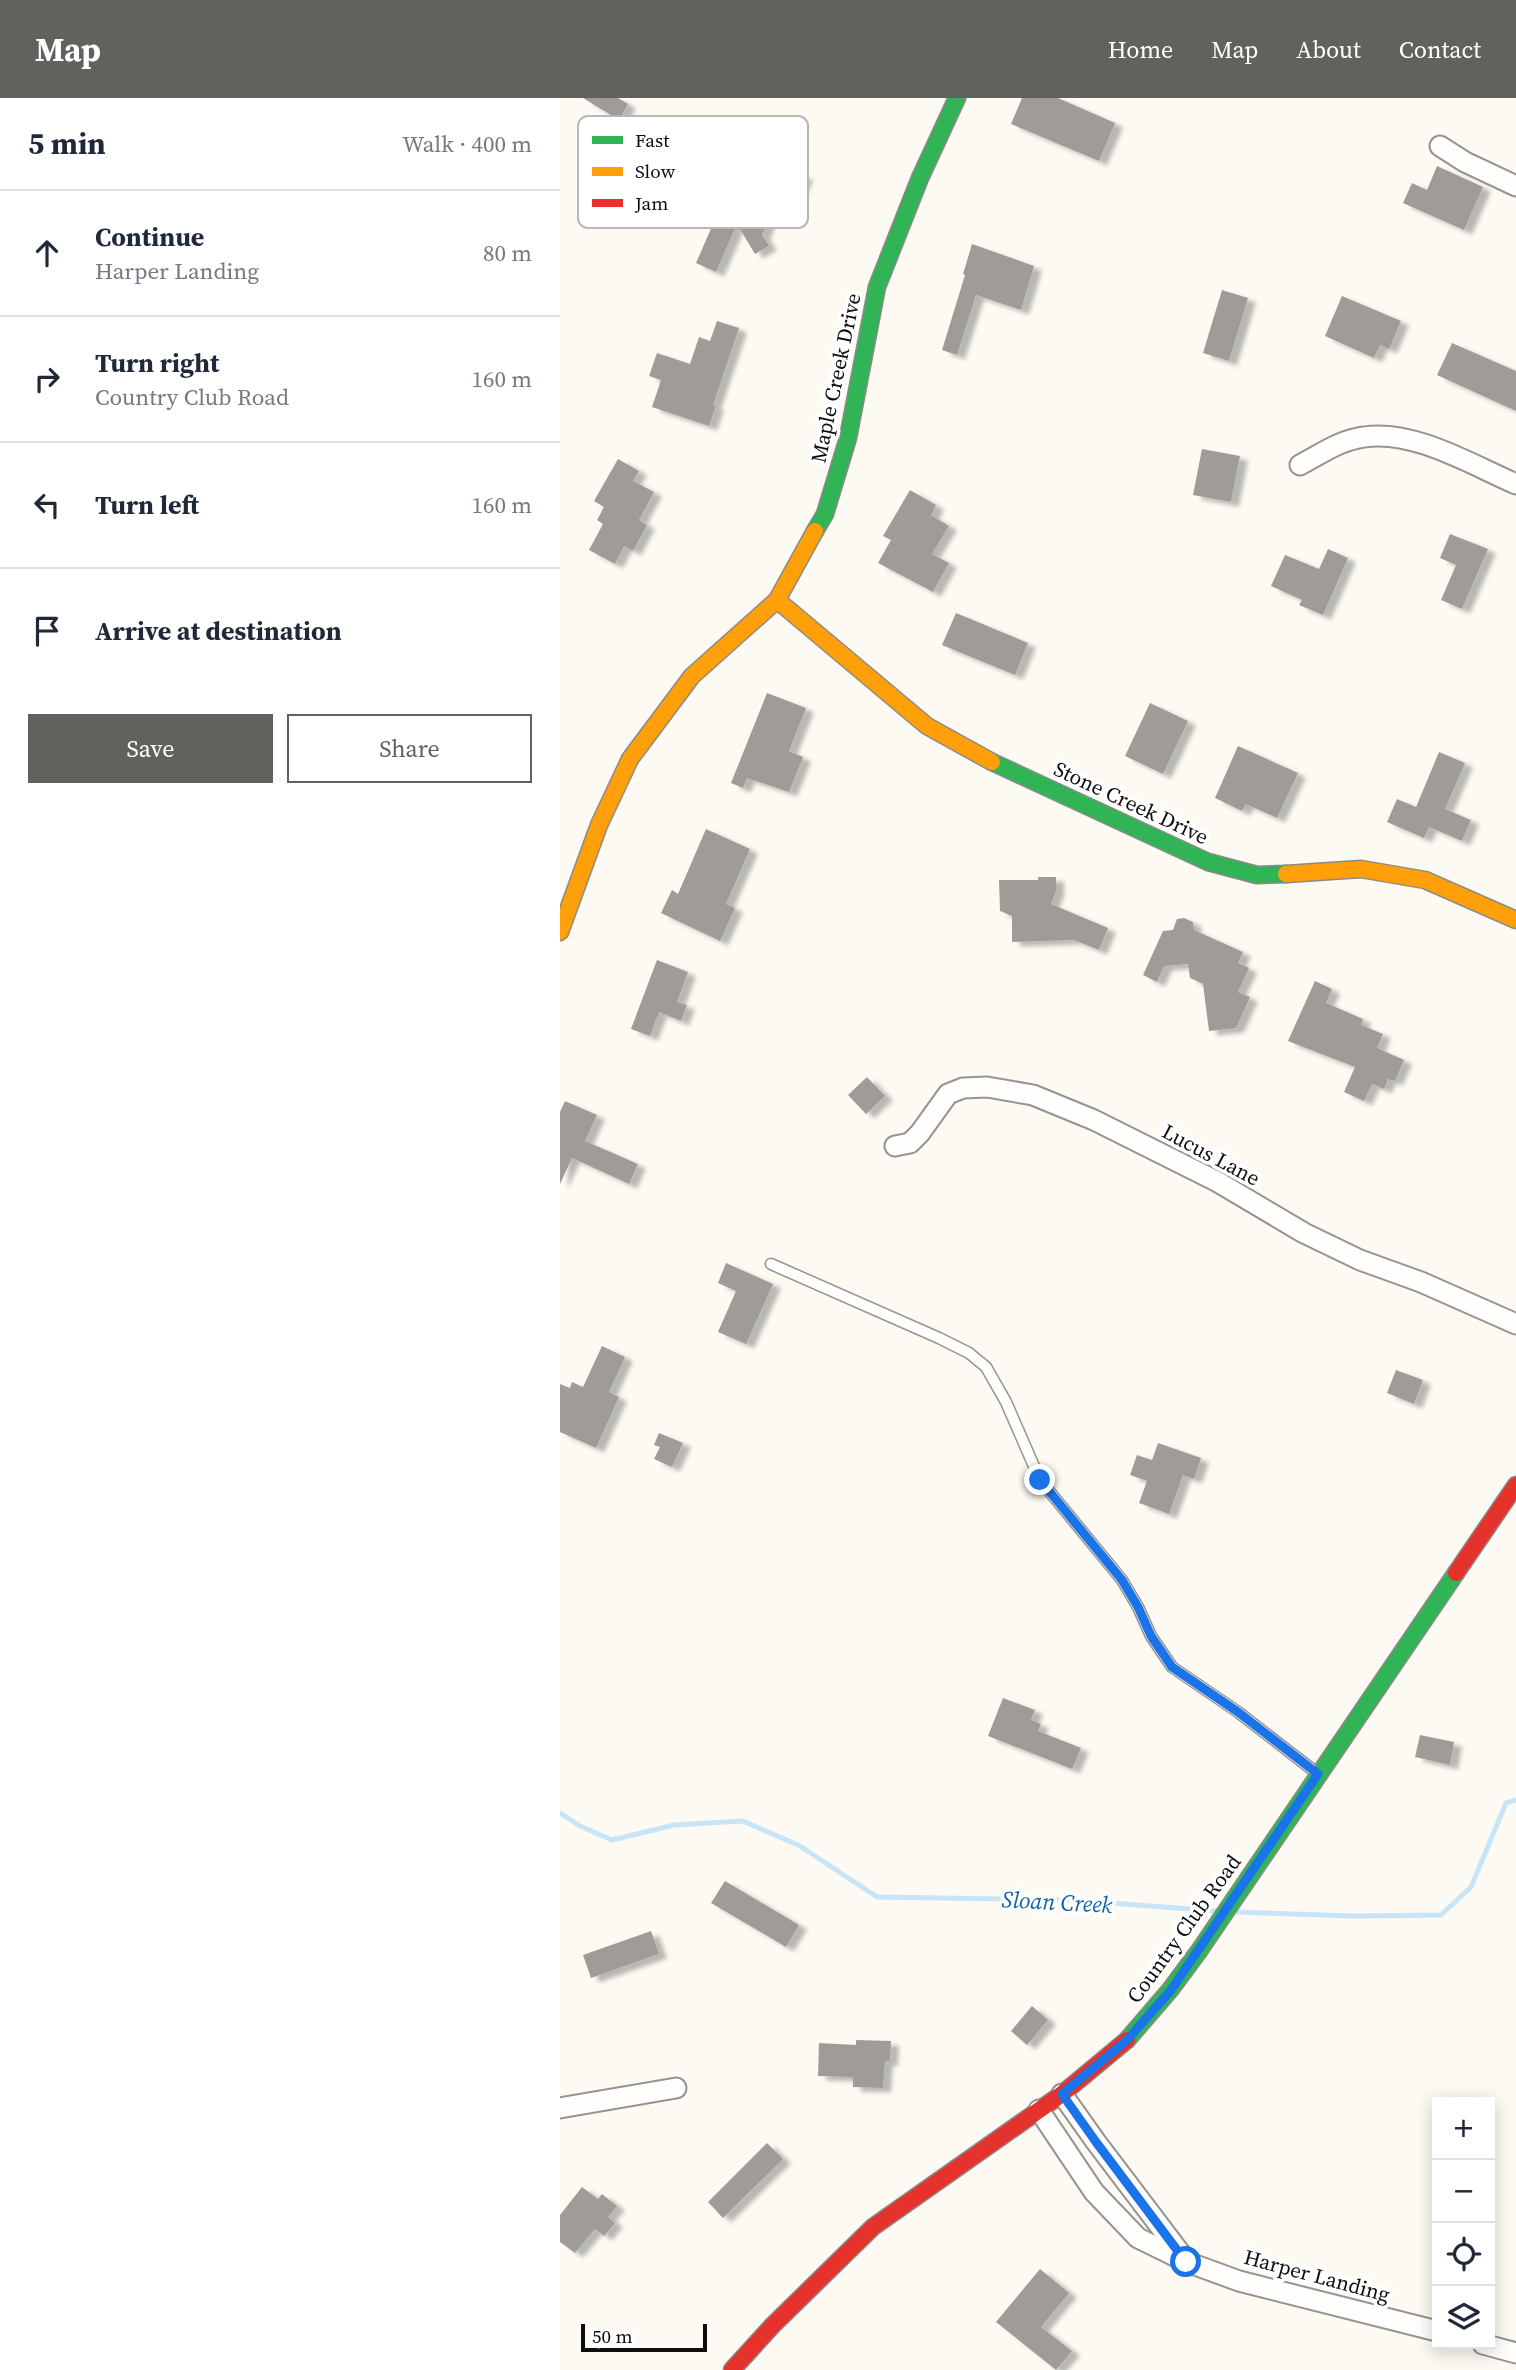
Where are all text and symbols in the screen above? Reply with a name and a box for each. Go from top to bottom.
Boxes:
text: Map [35,27,101,72]
text: Home [1108,33,1173,66]
text: Map [1211,33,1258,66]
text: About [1296,33,1361,66]
text: Contact [1399,33,1481,66]
legend [578,116,808,228]
text: 5 min [28,123,106,164]
text: Fast [635,127,670,153]
text: Walk · 400 m [402,128,532,160]
text: Slow [635,158,676,184]
text: Jam [634,190,668,216]
text: Continue [95,219,204,255]
icon: ahead [28,234,66,272]
text: 80 m [483,237,532,269]
text: Harper Landing [95,255,259,287]
street label: Maple Creek Drive [803,290,868,465]
text: Turn right [95,345,219,381]
icon: right [28,360,66,398]
text: 160 m [471,363,532,395]
text: Country Club Road [95,381,289,413]
icon: left [28,486,66,524]
text: Turn left [95,487,199,523]
text: 160 m [471,489,532,521]
icon: arrive [28,612,66,650]
text: Arrive at destination [95,613,342,649]
button: Save [28,714,273,783]
button: Share [287,714,532,783]
street label: Stone Creek Drive [1049,754,1213,851]
street label: Lucus Lane [1157,1117,1265,1193]
route end [1024,1464,1055,1495]
street label: Country Club Road [1120,1848,1247,2009]
water label: Sloan Creek [1001,1883,1113,1921]
map controls [1432,2097,1495,2349]
button: + [1432,2097,1495,2160]
button: − [1432,2160,1495,2223]
button: locate [1432,2223,1495,2286]
street label: Harper Landing [1241,2242,1393,2309]
route start [1170,2246,1201,2277]
button: layers [1432,2286,1495,2349]
scale bar [581,2321,707,2353]
text: 50 m [592,2323,633,2349]

